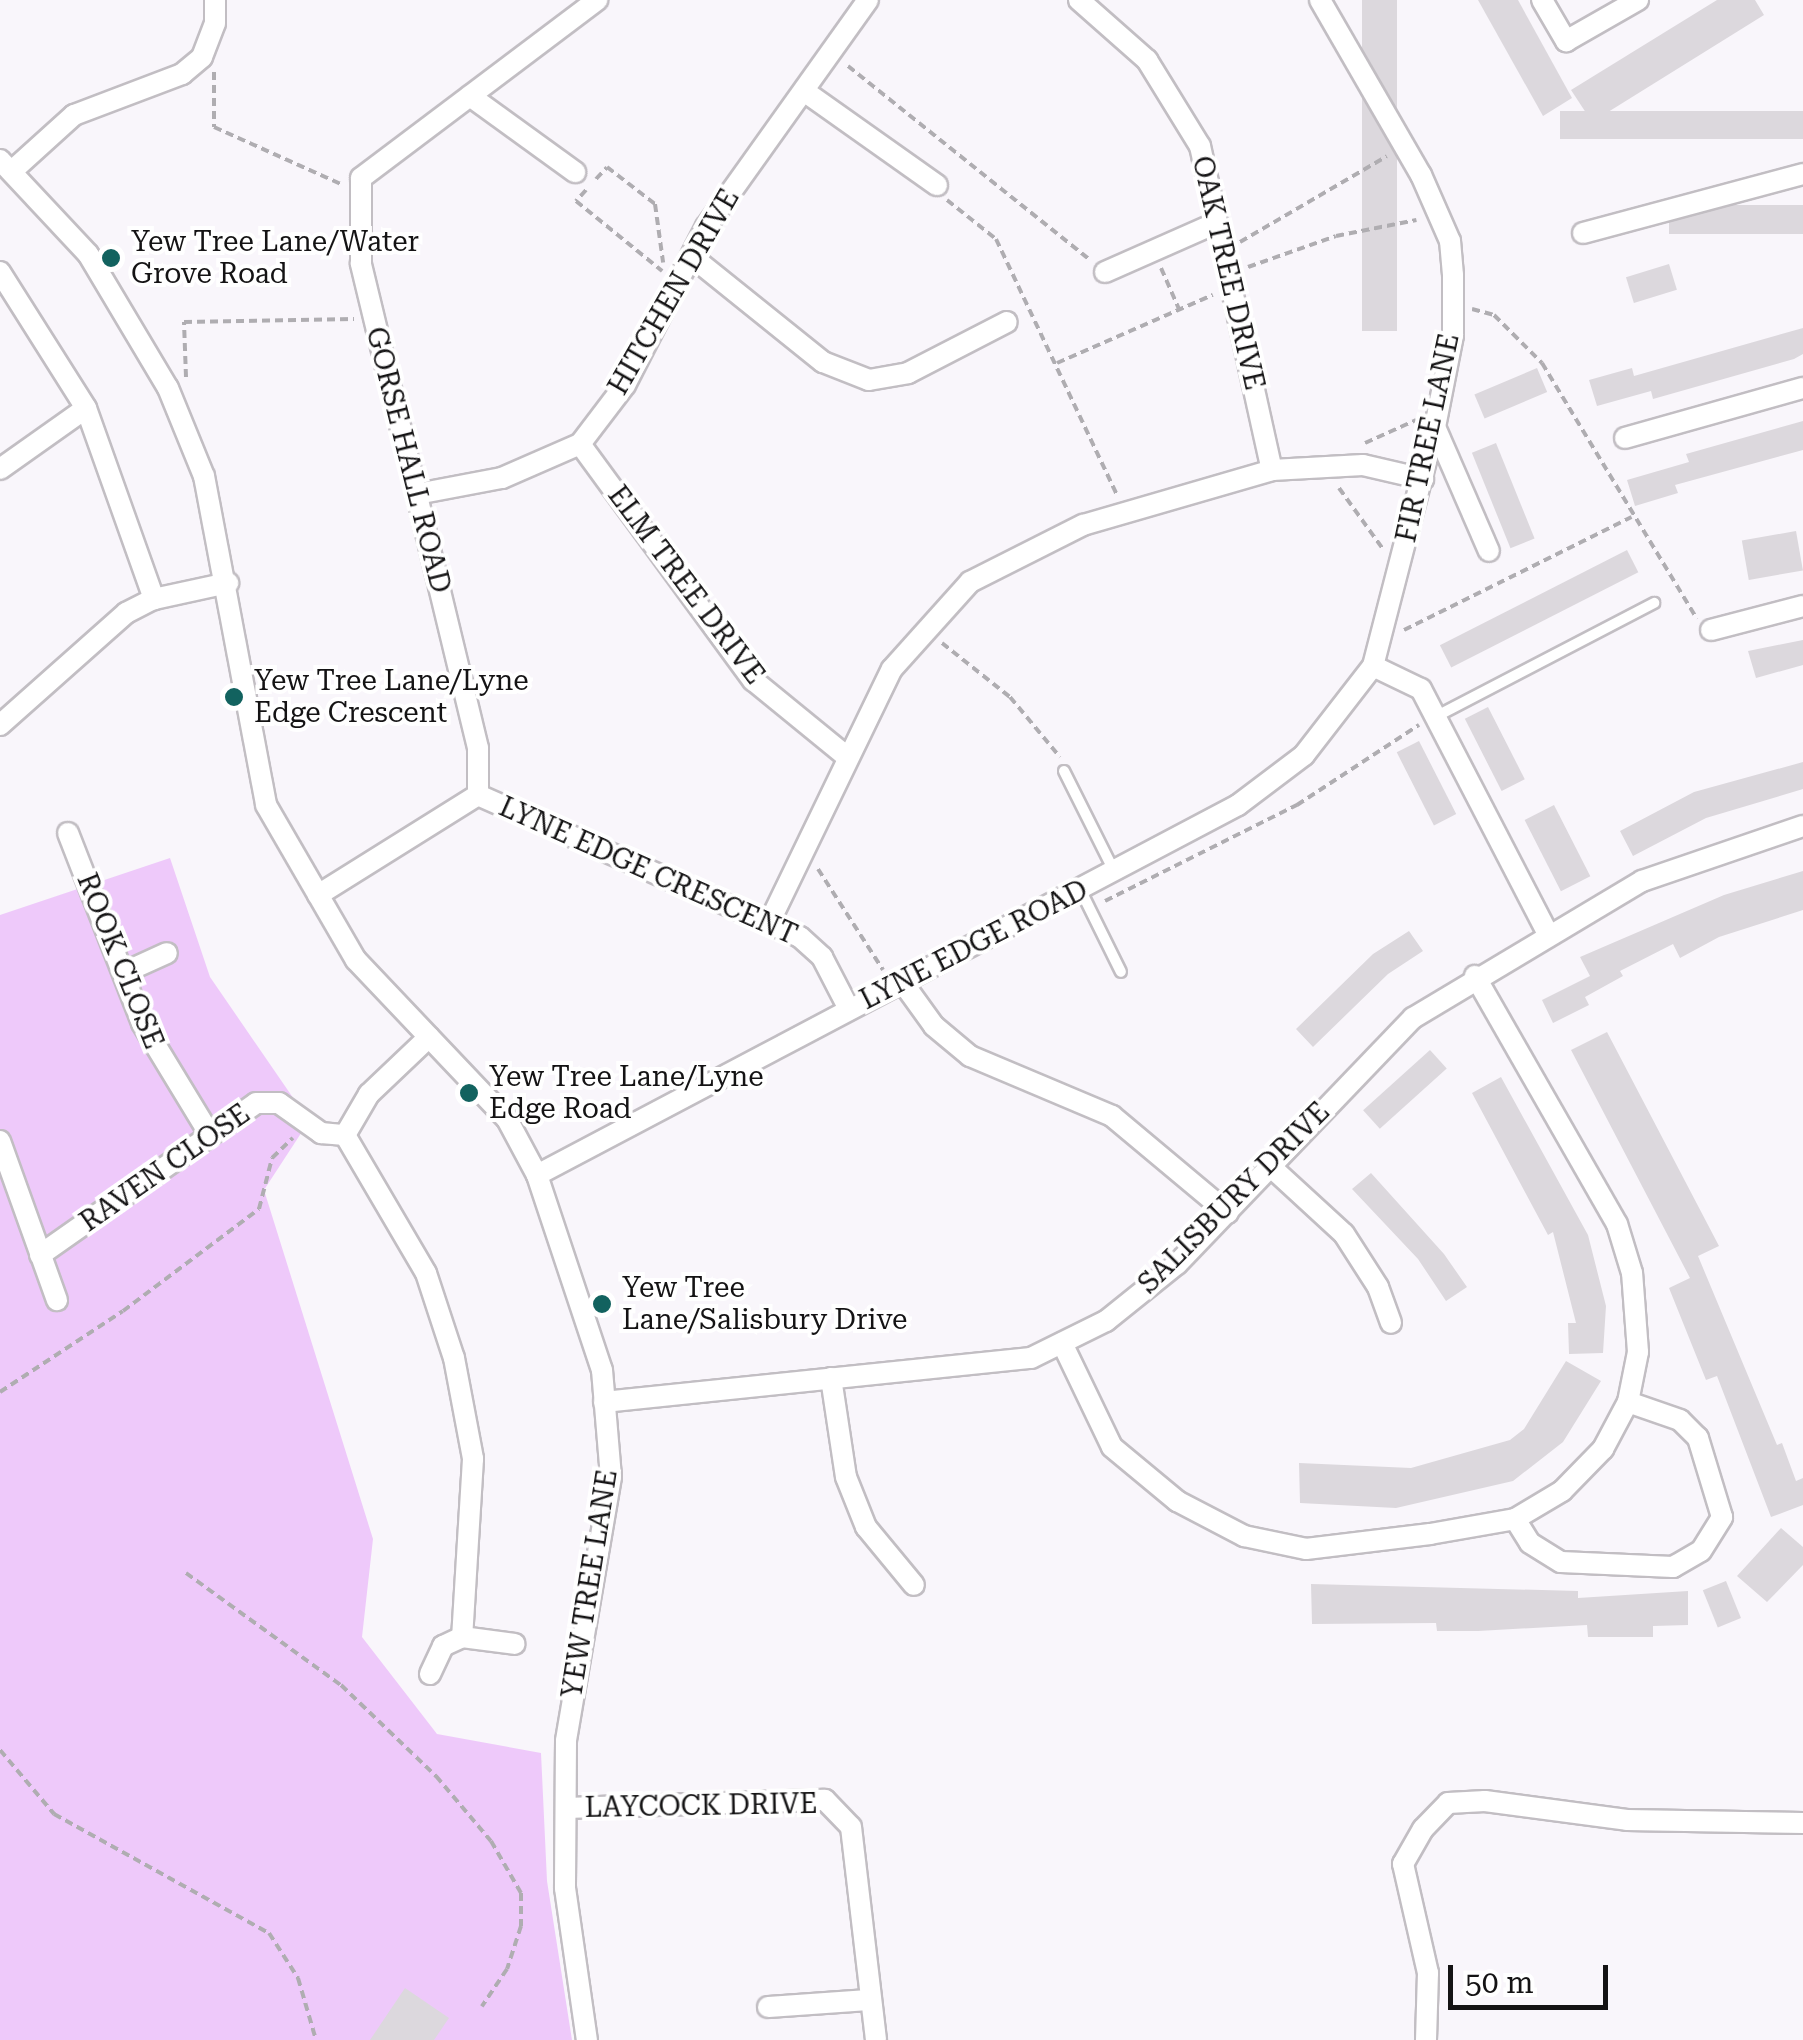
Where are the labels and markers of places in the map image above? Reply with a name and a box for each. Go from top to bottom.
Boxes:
place label: Yew Tree Lane/Water Grove Road [131,225,419,291]
marker: Yew Tree Lane/Water Grove Road [100,247,122,269]
place label: Yew Tree Lane/Lyne Edge Crescent [254,664,529,730]
marker: Yew Tree Lane/Lyne Edge Crescent [223,686,245,708]
place label: Yew Tree Lane/Lyne Edge Road [489,1060,764,1126]
marker: Yew Tree Lane/Lyne Edge Road [458,1082,480,1104]
place label: Yew Tree Lane/Salisbury Drive [622,1271,907,1337]
marker: Yew Tree Lane/Salisbury Drive [591,1293,613,1315]

